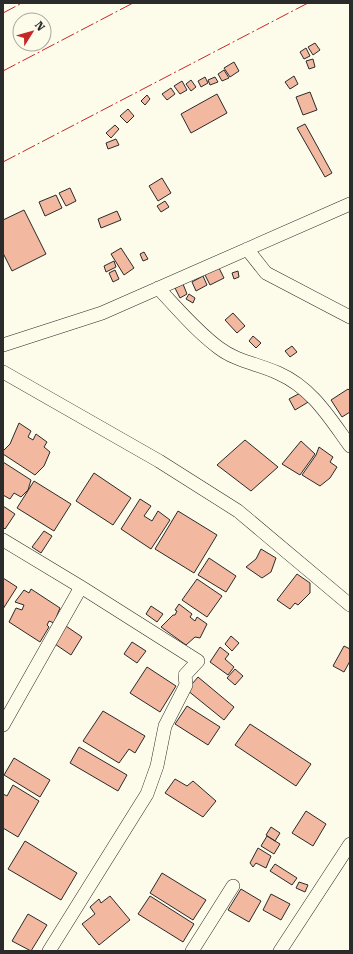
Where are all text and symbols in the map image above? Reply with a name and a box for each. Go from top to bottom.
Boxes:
north arrow [12,12,52,52]
text: N [32,19,48,34]

